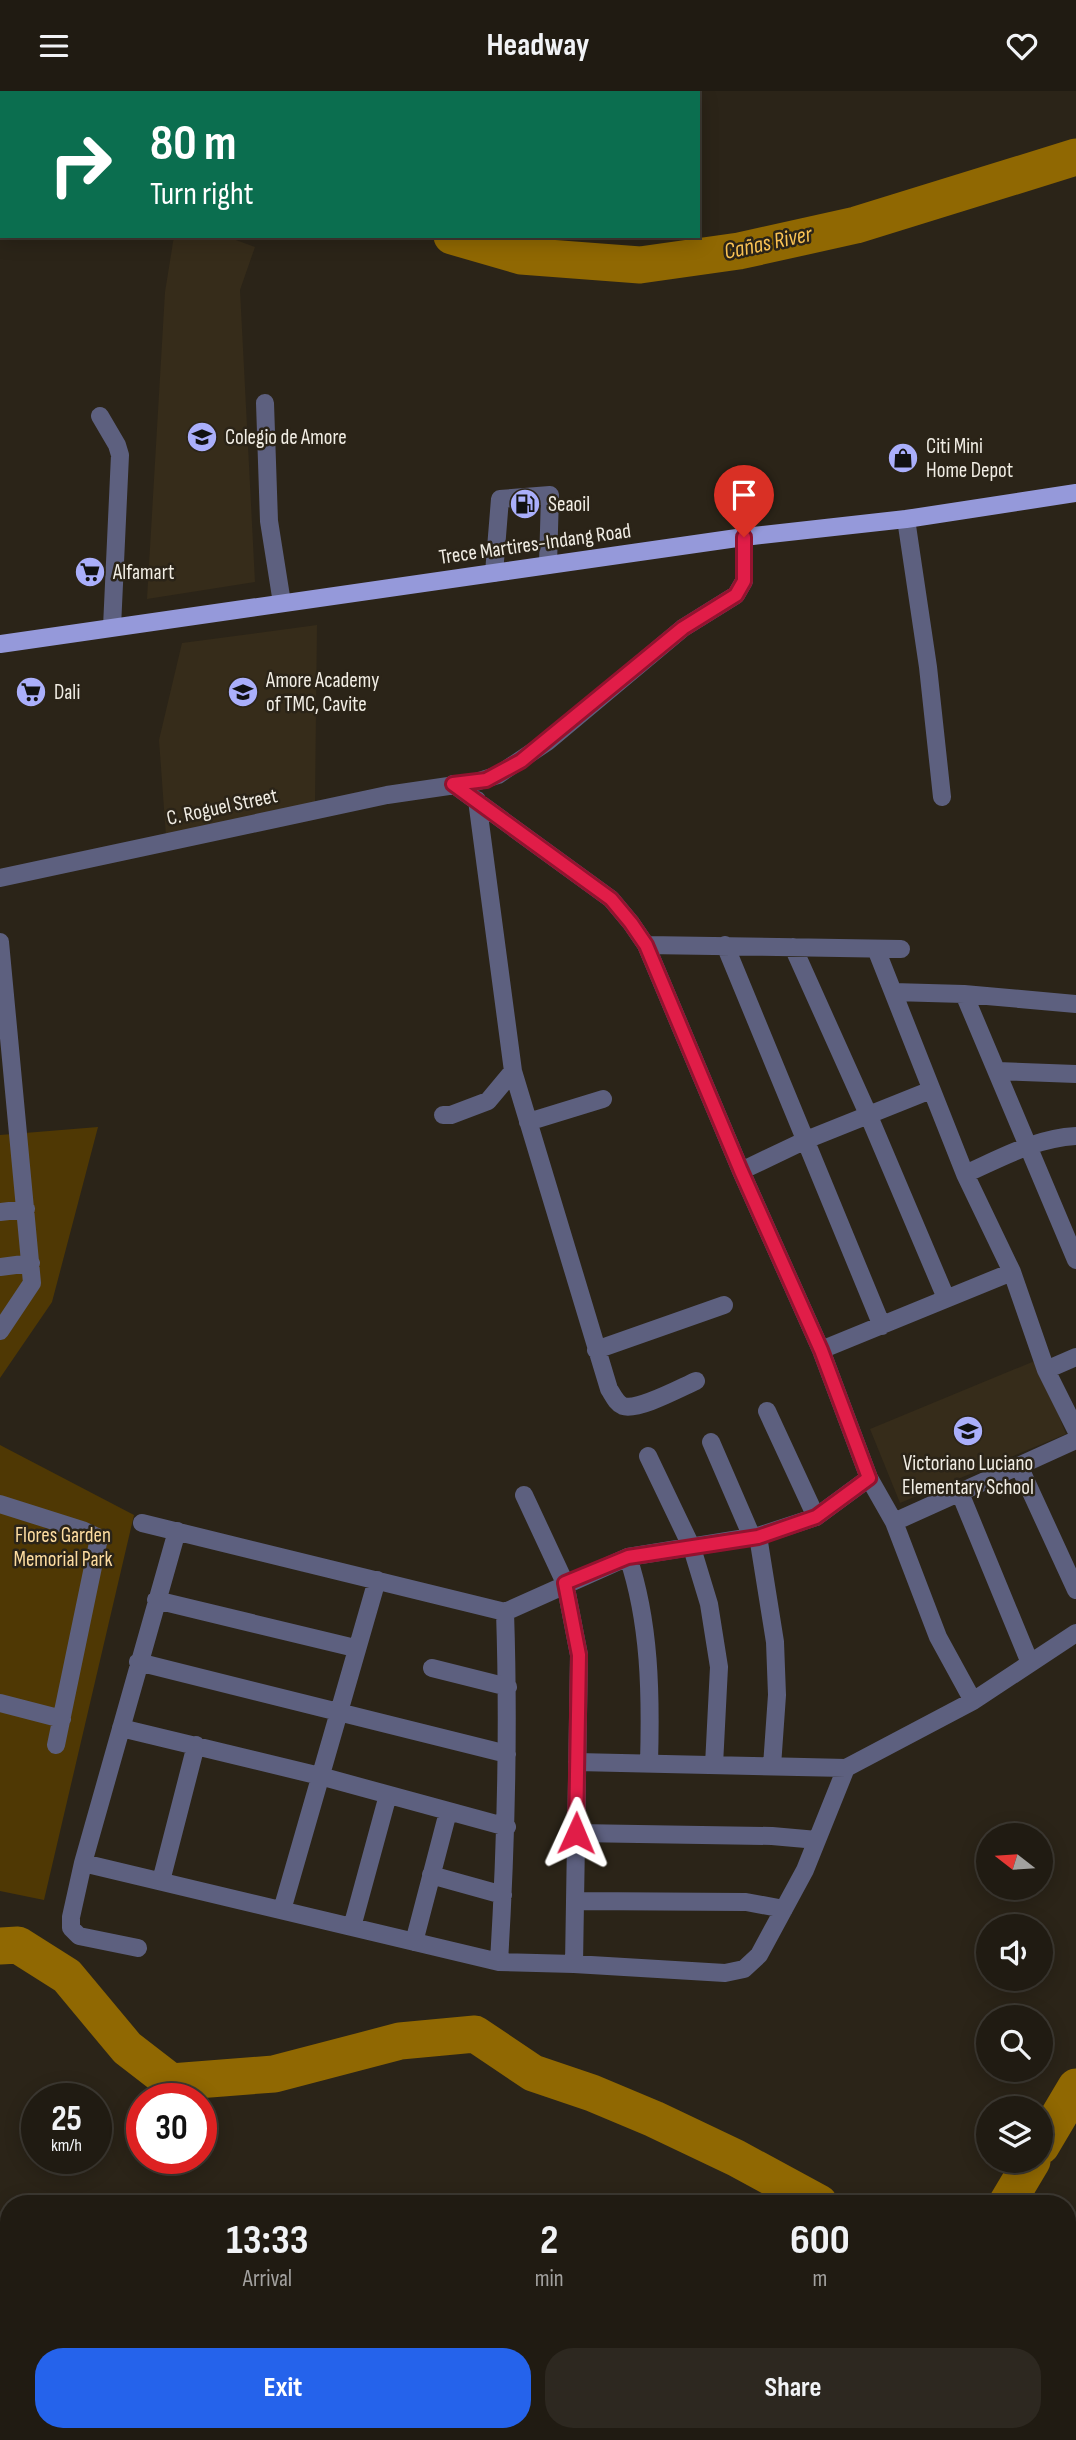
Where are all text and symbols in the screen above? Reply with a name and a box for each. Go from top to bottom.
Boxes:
text: Headway [487,26,589,65]
icon: menu [35,27,73,65]
icon: heart [1003,27,1041,65]
text: 80 m [150,115,237,174]
icon: right [35,119,126,210]
text: Turn right [150,175,254,214]
water label: Cañas River [721,220,816,266]
school or university icon: Colegio de Amore [185,420,219,454]
place label: Colegio de Amore [225,425,347,450]
place label: Citi Mini Home Depot [926,434,1013,483]
shop icon: Citi Mini Home Depot [886,441,920,475]
pin [714,465,774,537]
icon: arrive [725,476,763,514]
fuel station icon: Seaoil [508,487,542,521]
place label: Seaoil [548,492,590,517]
street label: Trece Martires-Indang Road [437,518,633,570]
supermarket icon: Alfamart [73,555,107,589]
place label: Alfamart [112,560,174,585]
place label: Amore Academy of TMC, Cavite [265,668,379,717]
supermarket icon: Dali [14,675,48,709]
school or university icon: Amore Academy of TMC, Cavite [226,675,260,709]
place label: Dali [54,680,81,705]
street label: C. Roguel Street [164,783,280,831]
school or university icon: Victoriano Luciano Elementary School [951,1414,985,1448]
place label: Victoriano Luciano Elementary School [902,1451,1034,1500]
park label: Flores Garden Memorial Park [13,1523,113,1572]
position arrow [539,1796,613,1870]
north arrow [976,1823,1054,1901]
map controls [976,1823,1053,2173]
button: sound [976,1914,1053,1991]
button: search [976,2005,1053,2082]
speed limit sign: 30 [126,2083,217,2174]
button: layers [976,2096,1053,2173]
text: 25 [51,2098,82,2141]
text: km/h [51,2135,82,2156]
text: 13:33 [226,2215,309,2266]
text: 2 [540,2215,558,2266]
text: 600 [790,2215,850,2266]
text: Arrival [243,2265,292,2293]
text: min [535,2265,564,2293]
text: m [812,2265,827,2293]
button: Exit [35,2348,531,2428]
button: Share [545,2348,1041,2428]

